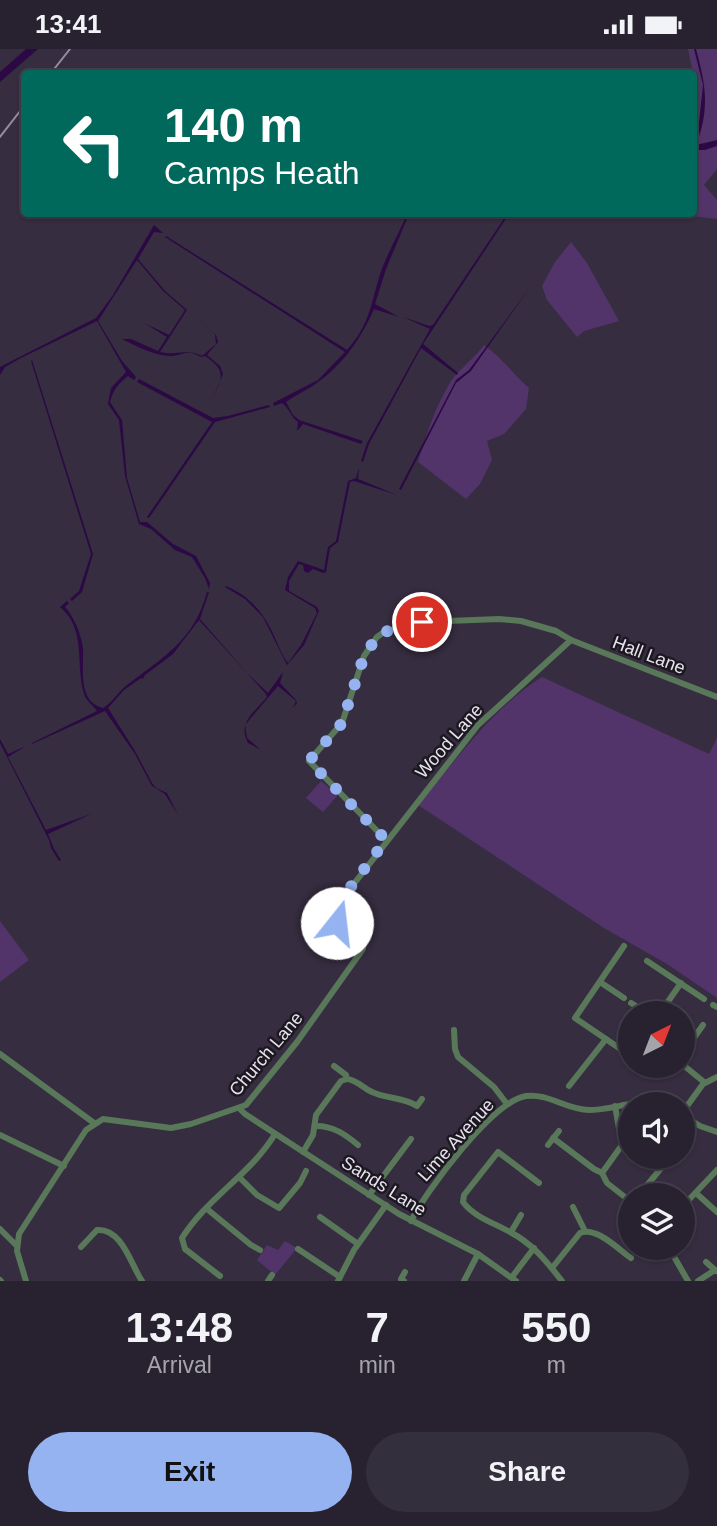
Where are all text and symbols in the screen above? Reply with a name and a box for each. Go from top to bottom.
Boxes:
text: 13:41 [35,9,102,39]
icon: left [49,98,140,189]
text: 140 m [164,98,303,152]
text: Camps Heath [164,155,360,191]
pin [392,592,452,652]
icon: arrive [403,603,441,641]
street label: Hall Lane [610,632,688,678]
street label: Wood Lane [411,700,487,782]
position arrow [300,886,374,960]
north arrow [618,1001,695,1078]
map controls [618,1001,695,1260]
street label: Church Lane [225,1008,307,1100]
button: sound [618,1092,695,1169]
street label: Lime Avenue [414,1095,498,1185]
street label: Sands Lane [338,1152,430,1220]
button: layers [618,1183,695,1260]
text: 13:48 [126,1304,233,1351]
text: 7 [365,1304,389,1351]
text: 550 [521,1304,591,1351]
text: Arrival [147,1352,212,1378]
text: min [359,1352,396,1378]
text: m [547,1352,566,1378]
button: Exit [28,1432,352,1512]
button: Share [366,1432,689,1512]

